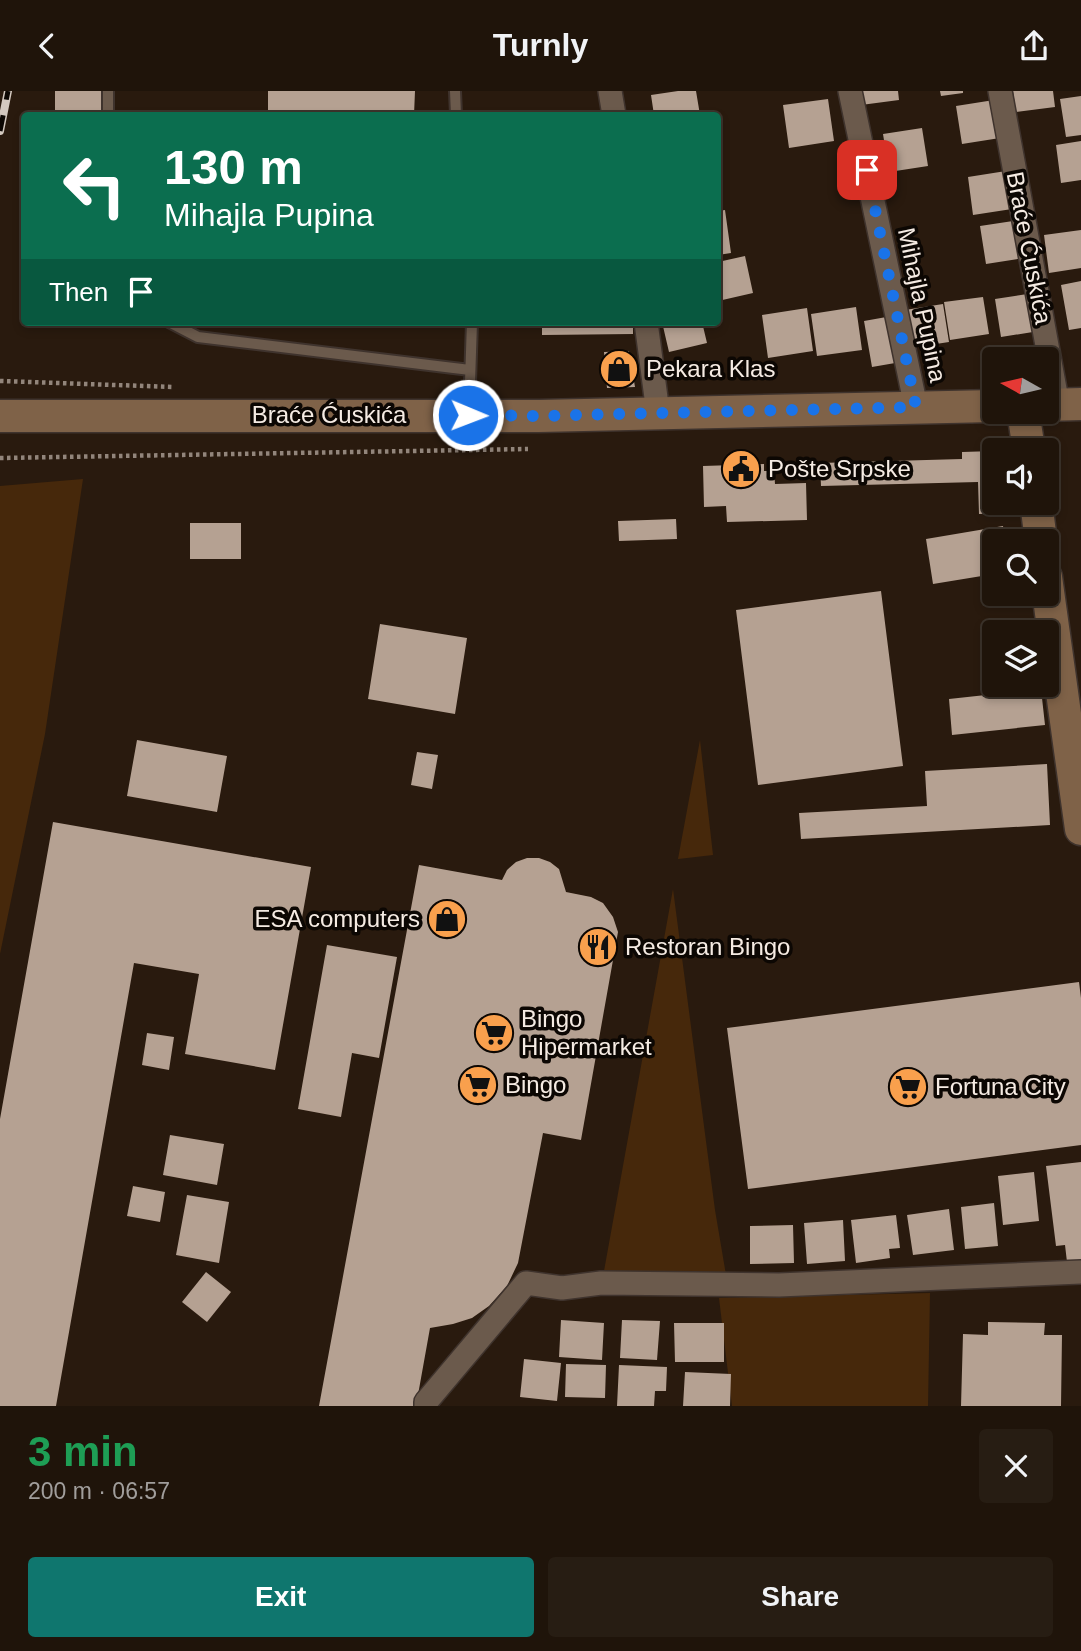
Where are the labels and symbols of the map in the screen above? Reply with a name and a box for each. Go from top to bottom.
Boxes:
pin [837,140,897,200]
street label: Braće Ćuskića [1001,169,1058,327]
street label: Mihajla Pupina [893,225,952,385]
north arrow [982,347,1059,423]
shop icon: Pekara Klas [598,348,640,390]
place label: Pekara Klas [646,355,775,382]
position arrow [431,378,505,452]
street label: Braće Ćuskića [252,401,407,428]
public building icon: Pošte Srpske [720,448,762,490]
place label: Pošte Srpske [768,455,911,482]
shop icon: ESA computers [426,898,468,940]
place label: ESA computers [255,905,420,932]
restaurant icon: Restoran Bingo [577,926,619,968]
place label: Restoran Bingo [625,933,790,960]
place label: Bingo Hipermarket [521,1005,652,1060]
supermarket icon: Bingo Hipermarket [473,1012,515,1054]
supermarket icon: Bingo [457,1064,499,1106]
supermarket icon: Fortuna City [887,1066,929,1108]
place label: Bingo [505,1071,566,1098]
place label: Fortuna City [935,1073,1066,1100]

